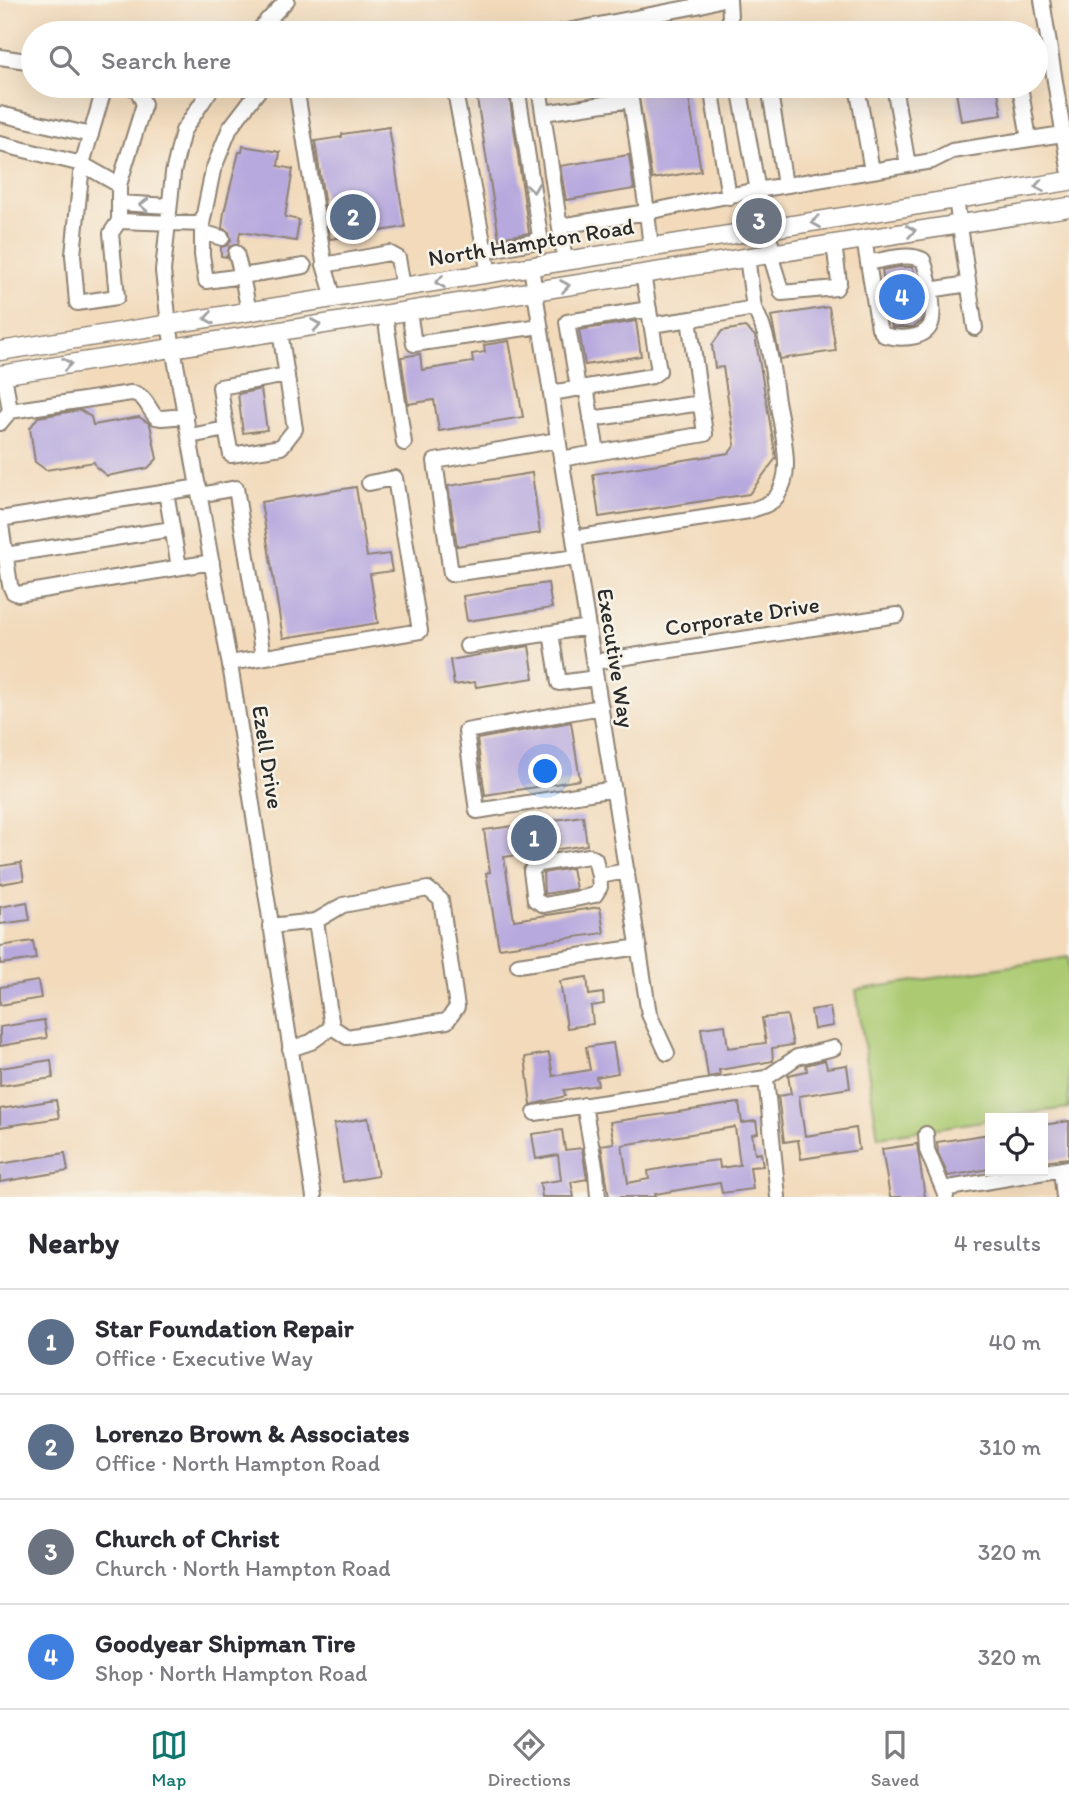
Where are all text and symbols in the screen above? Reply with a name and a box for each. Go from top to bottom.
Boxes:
search box [21,21,1048,98]
icon: search [45,41,83,79]
text: Search here [101,44,231,76]
one-way arrow [1033,178,1045,193]
one-way arrow [525,182,540,193]
pin: 2 [330,191,376,243]
pin: 3 [736,195,782,247]
one-way arrow [138,197,149,212]
street label: North Hampton Road [426,212,636,272]
one-way arrow [810,214,822,229]
one-way arrow [905,224,917,239]
pin: 4 [879,271,925,323]
one-way arrow [434,274,446,289]
one-way arrow [559,279,571,294]
one-way arrow [203,310,215,325]
one-way arrow [310,318,322,333]
one-way arrow [62,357,73,372]
street label: Executive Way [591,586,641,730]
street label: Corporate Drive [663,590,821,642]
street label: Ezell Drive [246,703,290,811]
your location [528,754,562,788]
pin: 1 [511,812,557,864]
map controls [985,1113,1048,1176]
button: locate [985,1113,1048,1176]
text: Nearby [28,1224,119,1261]
text: 4 results [954,1229,1041,1257]
text: Star Foundation Repair [95,1312,353,1344]
text: 1 [46,1328,56,1356]
text: 40 m [988,1328,1041,1356]
text: Office · Executive Way [95,1344,313,1372]
text: Lorenzo Brown & Associates [95,1417,410,1449]
text: 2 [45,1433,57,1461]
text: 310 m [979,1433,1041,1461]
text: Office · North Hampton Road [95,1449,380,1477]
text: Church of Christ [95,1522,280,1554]
text: 3 [45,1538,57,1566]
text: 320 m [978,1538,1041,1566]
text: Church · North Hampton Road [95,1554,391,1582]
text: Goodyear Shipman Tire [95,1627,356,1659]
text: 4 [44,1643,58,1671]
text: 320 m [978,1643,1041,1671]
text: Shop · North Hampton Road [95,1659,367,1687]
tab: Map [150,1726,188,1791]
tab: Directions [487,1726,571,1791]
tab: Saved [871,1726,919,1791]

